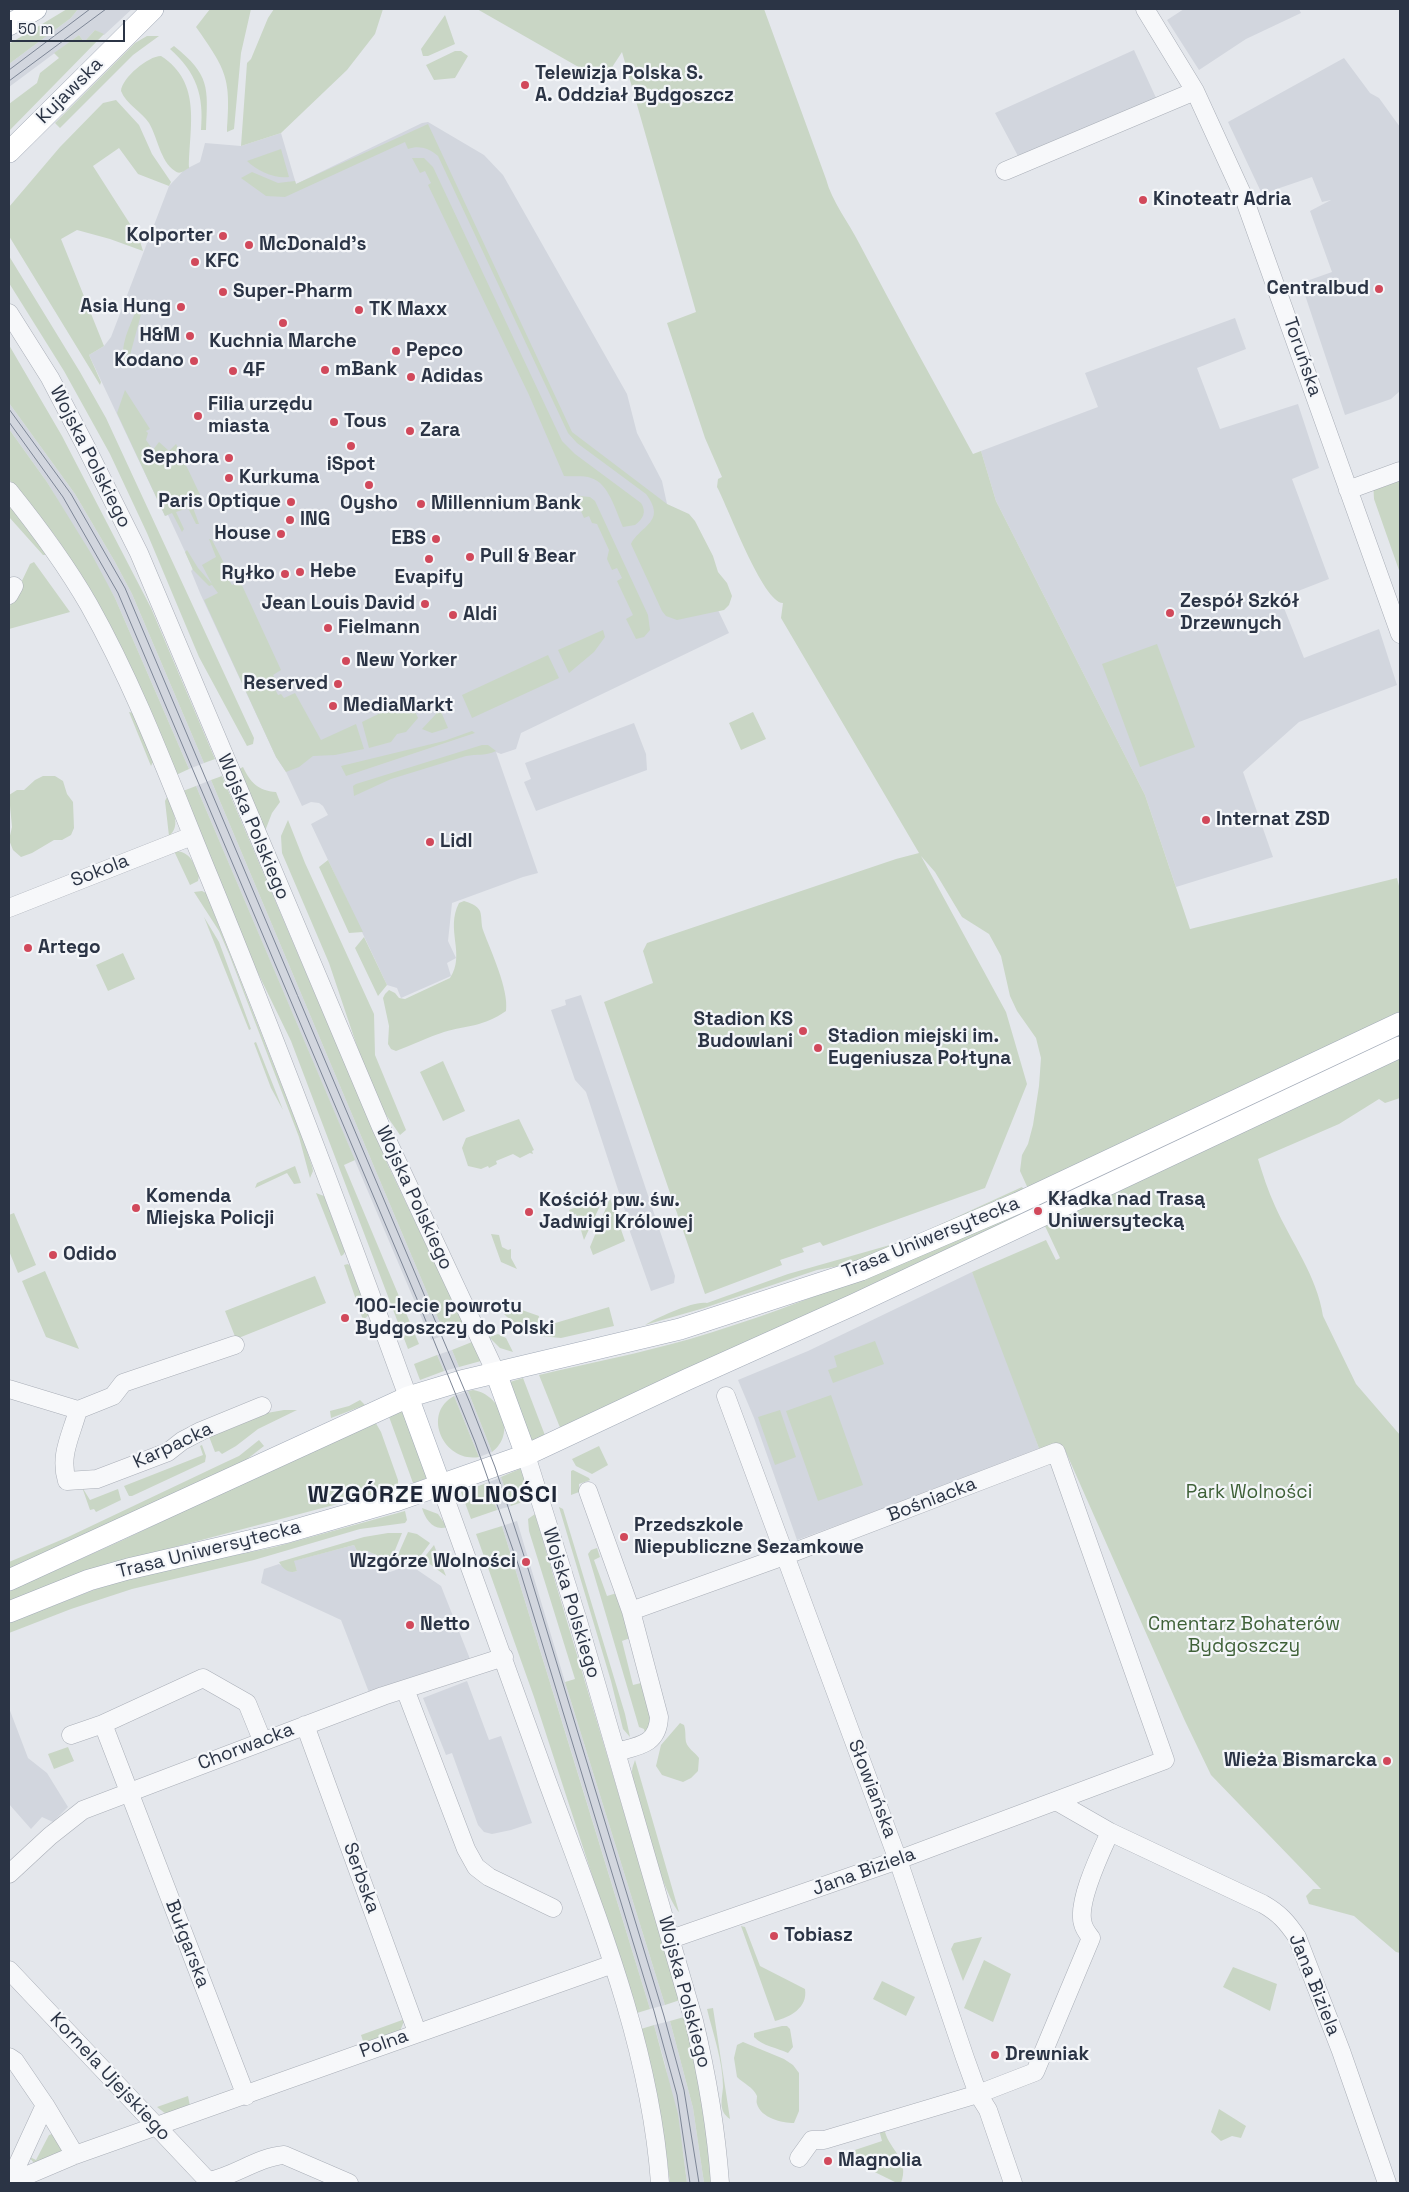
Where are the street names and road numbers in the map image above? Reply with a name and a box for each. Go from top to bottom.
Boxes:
street label: Kujawska [32,53,108,129]
street label: Toruńska [1278,314,1326,400]
street label: Wojska Polskiego [44,382,136,532]
street label: Wojska Polskiego [212,751,294,903]
street label: Sokola [68,850,132,892]
street label: Wojska Polskiego [371,1122,457,1274]
street label: Trasa Uniwersytecka [839,1192,1023,1284]
street label: Karpacka [130,1418,216,1474]
street label: Bośniacka [884,1473,980,1527]
street label: Trasa Uniwersytecka [115,1516,303,1584]
street label: Wojska Polskiego [537,1525,605,1681]
street label: Chorwacka [195,1718,297,1776]
street label: Słowiańska [843,1737,901,1841]
street label: Serbska [338,1840,384,1916]
street label: Jana Biziela [809,1843,919,1901]
street label: Bułgarska [160,1897,214,1991]
street label: Wojska Polskiego [653,1914,715,2070]
street label: Jana Biziela [1283,1931,1345,2039]
street label: Kornela Ujejskiego [45,2008,175,2146]
street label: Polna [357,2025,411,2063]

